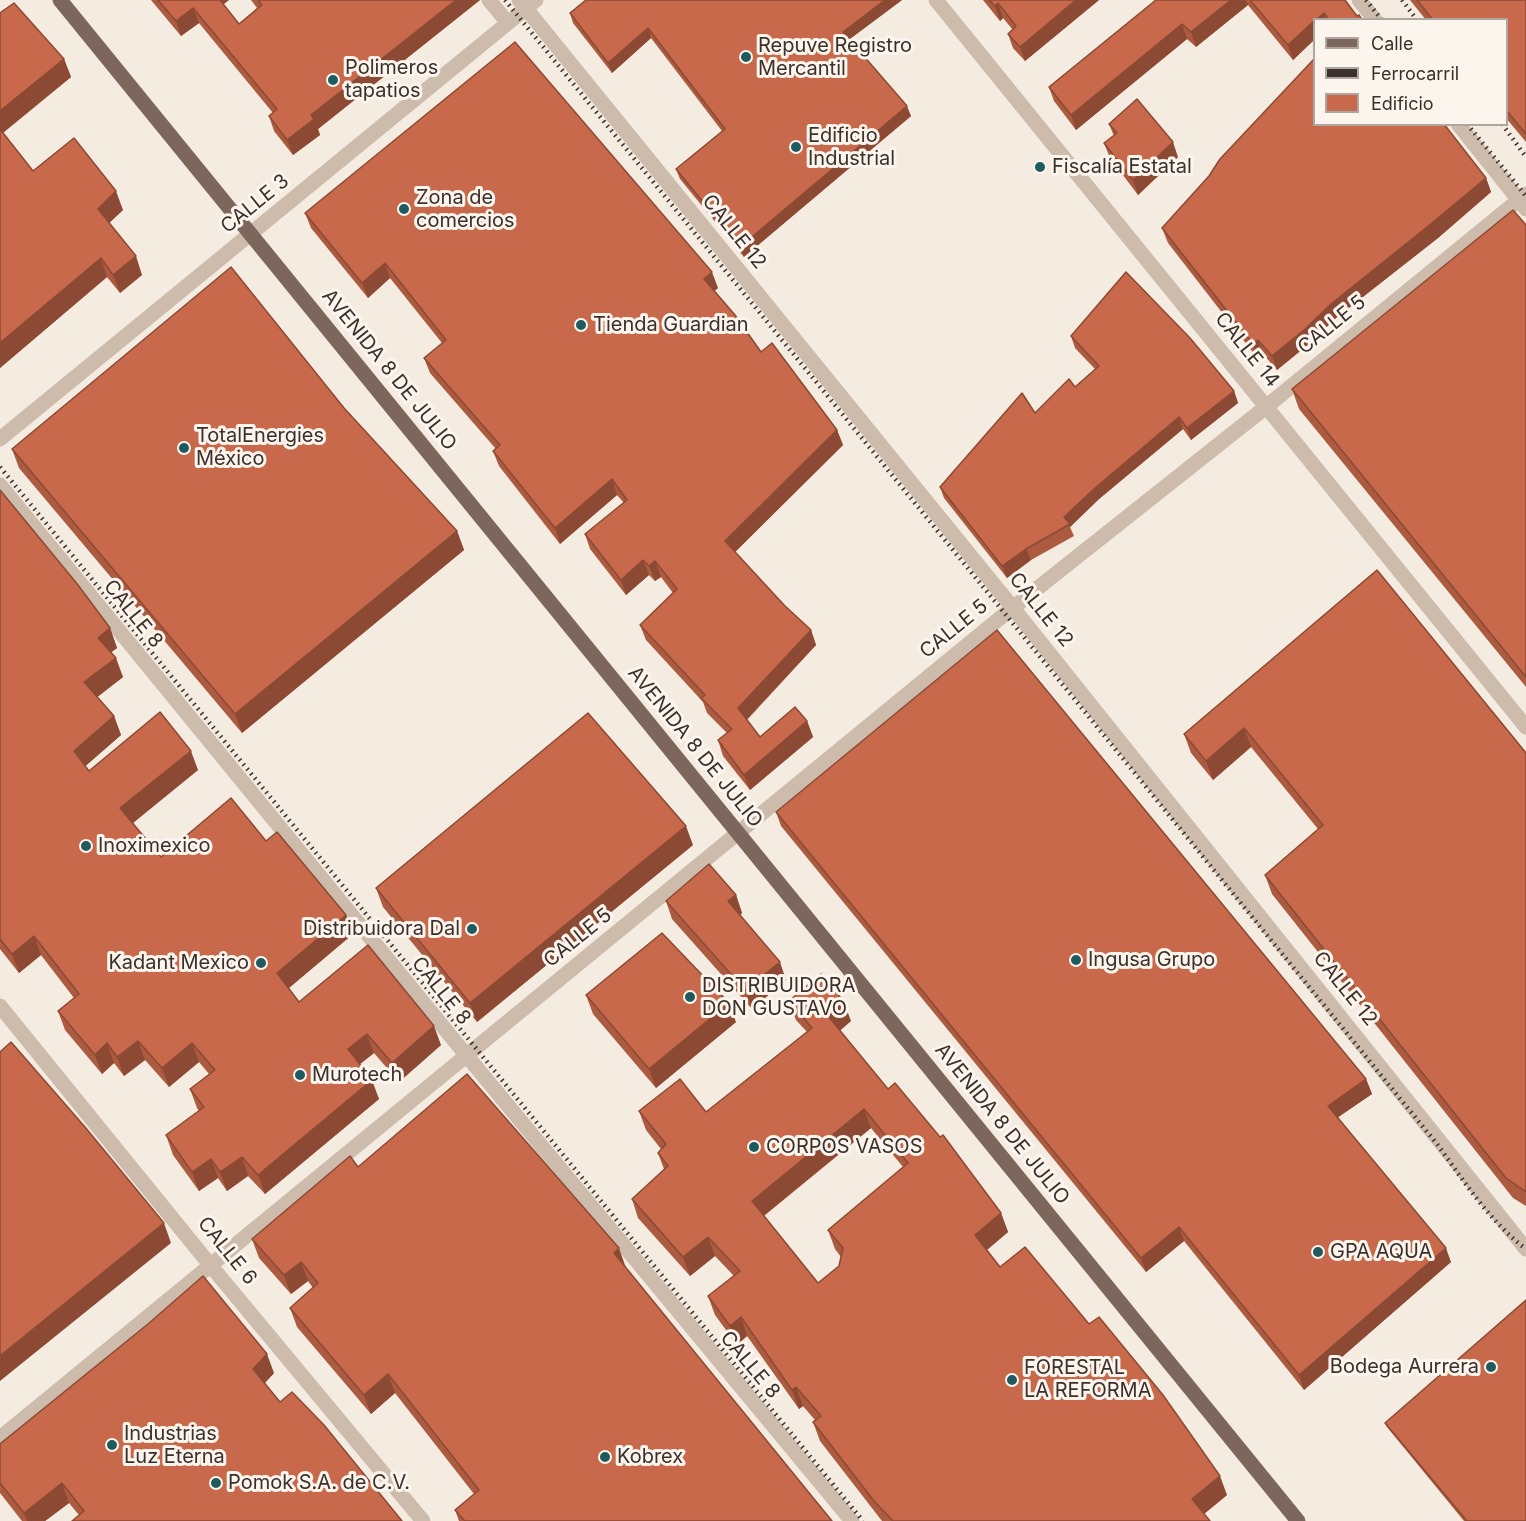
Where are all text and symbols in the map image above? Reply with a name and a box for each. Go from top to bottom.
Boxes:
legend [1313,18,1508,126]
text: Calle [1371,33,1413,54]
place label: Repuve Registro Mercantil [758,34,912,81]
marker: Repuve Registro Mercantil [739,50,753,64]
place label: Polimeros tapatios [345,56,438,103]
text: Ferrocarril [1371,63,1459,84]
marker: Polimeros tapatios [326,73,340,87]
text: Edificio [1371,93,1434,114]
place label: Edificio Industrial [808,124,895,171]
marker: Edificio Industrial [789,140,803,154]
place label: Fiscalía Estatal [1052,155,1192,179]
marker: Fiscalía Estatal [1033,160,1047,174]
street label: CALLE 3 [216,169,294,239]
place label: Zona de comercios [416,186,515,233]
street label: CALLE 12 [697,190,771,274]
marker: Zona de comercios [397,202,411,216]
street label: AVENIDA 8 DE JULIO [317,285,461,455]
street label: CALLE 5 [1293,290,1371,360]
street label: CALLE 14 [1210,308,1284,392]
place label: Tienda Guardian [593,313,749,337]
marker: Tienda Guardian [574,318,588,332]
place label: TotalEnergies México [196,424,324,471]
marker: TotalEnergies México [177,441,191,455]
street label: CALLE 12 [1004,568,1078,652]
street label: CALLE 8 [98,575,168,653]
street label: CALLE 5 [915,594,993,664]
street label: AVENIDA 8 DE JULIO [623,662,767,832]
place label: Inoximexico [98,834,210,858]
marker: Inoximexico [79,839,93,853]
street label: CALLE 5 [539,903,617,973]
place label: Distribuidora Dal [303,917,460,941]
marker: Distribuidora Dal [465,922,479,936]
street label: CALLE 12 [1308,947,1382,1031]
place label: Ingusa Grupo [1088,948,1215,972]
place label: Kadant Mexico [108,951,249,975]
street label: CALLE 8 [406,952,476,1030]
marker: Ingusa Grupo [1069,953,1083,967]
marker: Kadant Mexico [254,956,268,970]
place label: DISTRIBUIDORA DON GUSTAVO [702,974,856,1021]
marker: DISTRIBUIDORA DON GUSTAVO [683,990,697,1004]
street label: AVENIDA 8 DE JULIO [930,1039,1074,1209]
place label: Murotech [312,1063,402,1087]
marker: Murotech [293,1068,307,1082]
place label: CORPOS VASOS [766,1135,922,1159]
marker: CORPOS VASOS [747,1140,761,1154]
street label: CALLE 6 [192,1212,262,1290]
place label: GPA AQUA [1330,1240,1432,1264]
marker: GPA AQUA [1311,1245,1325,1259]
street label: CALLE 8 [715,1326,785,1404]
place label: Bodega Aurrera [1330,1355,1479,1379]
place label: FORESTAL LA REFORMA [1024,1356,1151,1403]
marker: Bodega Aurrera [1484,1360,1498,1374]
marker: FORESTAL LA REFORMA [1005,1373,1019,1387]
place label: Industrias Luz Eterna [124,1422,225,1469]
marker: Industrias Luz Eterna [105,1438,119,1452]
place label: Kobrex [617,1445,683,1469]
marker: Kobrex [598,1450,612,1464]
place label: Pomok S.A. de C.V. [228,1471,410,1495]
marker: Pomok S.A. de C.V. [209,1476,223,1490]

